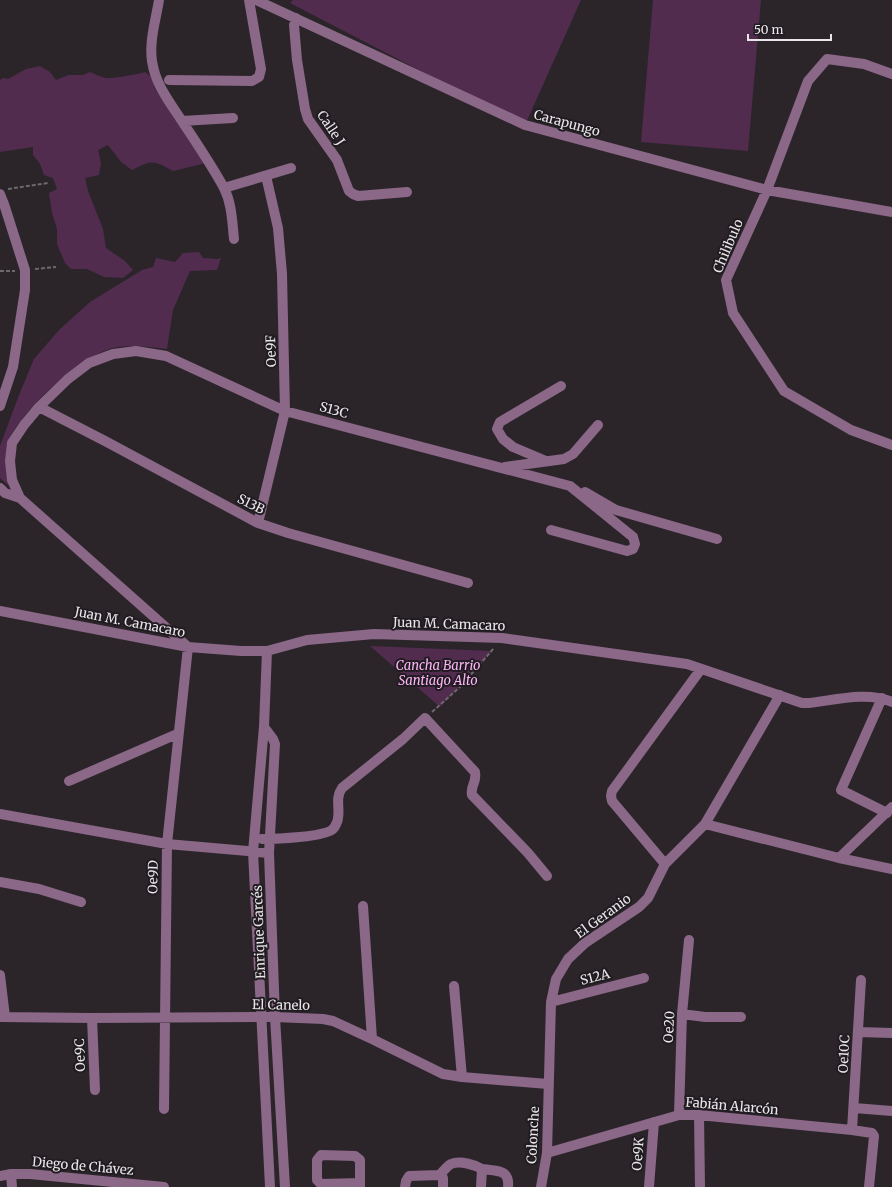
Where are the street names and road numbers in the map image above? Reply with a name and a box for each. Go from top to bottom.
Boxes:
street label: Carapungo [532,106,602,140]
street label: Calle J [313,107,349,149]
street label: Chilibulo [709,216,747,275]
street label: Oe9F [262,335,280,367]
street label: S13C [318,398,350,422]
street label: S13B [234,490,268,518]
street label: Juan M. Camacaro [72,603,187,641]
street label: Juan M. Camacaro [392,614,506,634]
street label: Oe9D [144,860,162,894]
street label: Enrique Garcés [249,885,269,979]
street label: El Geranio [572,890,635,942]
street label: S12A [578,965,613,989]
street label: El Canelo [252,996,311,1014]
street label: Oe20 [660,1010,678,1044]
street label: Oe10C [834,1034,854,1074]
street label: Oe9C [71,1038,89,1072]
street label: Fabián Alarcón [685,1093,780,1119]
street label: Colonche [523,1106,543,1164]
street label: Oe9K [628,1136,648,1171]
street label: Diego de Chávez [31,1153,135,1179]

